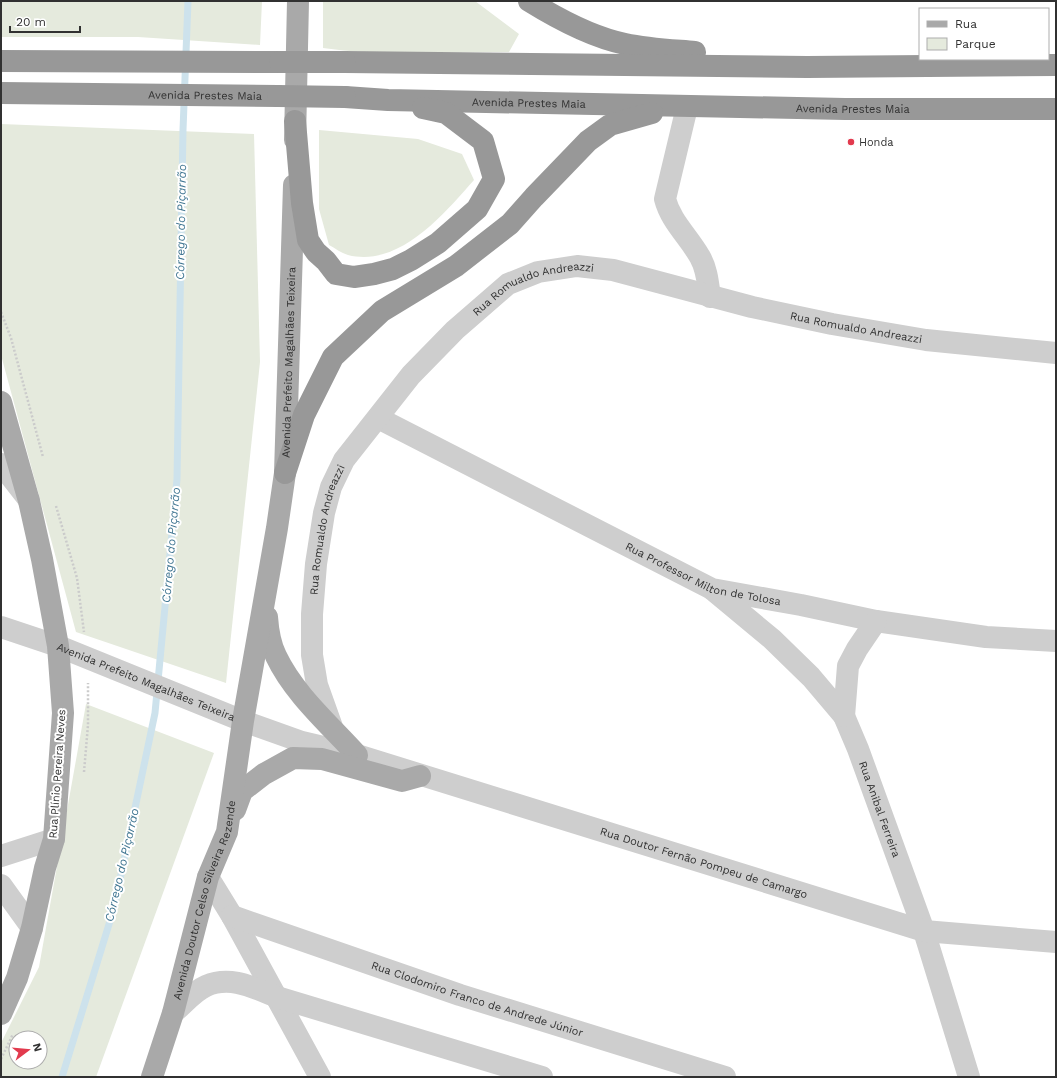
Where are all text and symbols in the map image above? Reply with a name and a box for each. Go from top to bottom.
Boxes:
scale bar [10,8,80,34]
legend [919,8,1049,60]
text: 20 m [16,15,46,29]
text: Rua [955,17,977,31]
text: Parque [955,37,996,51]
street label: Avenida Prestes Maia [148,89,262,103]
street label: Avenida Prestes Maia [472,96,586,111]
street label: Avenida Prestes Maia [796,102,910,116]
place label: Honda [859,136,894,149]
marker: Honda [846,137,856,147]
water label: Córrego do Piçarrão [173,164,189,280]
street label: Rua Romualdo Andreazzi [470,260,595,319]
street label: Avenida Prefeito Magalhães Teixeira [279,267,298,458]
street label: Rua Romualdo Andreazzi [789,309,923,346]
street label: Rua Romualdo Andreazzi [308,463,348,596]
water label: Córrego do Piçarrão [159,487,183,603]
street label: Rua Professor Milton de Tolosa [623,540,782,608]
street label: Avenida Prefeito Magalhães Teixeira [55,640,237,724]
street label: Rua Plínio Pereira Neves [47,709,69,839]
street label: Rua Anibal Ferreira [856,759,903,859]
street label: Avenida Doutor Celso Silveira Rezende [171,799,239,1001]
water label: Córrego do Piçarrão [102,807,142,923]
street label: Rua Doutor Fernão Pompeu de Camargo [598,825,809,901]
street label: Rua Clodomiro Franco de Andrede Júnior [370,959,585,1040]
north arrow [8,1030,48,1070]
text: N [30,1042,45,1053]

